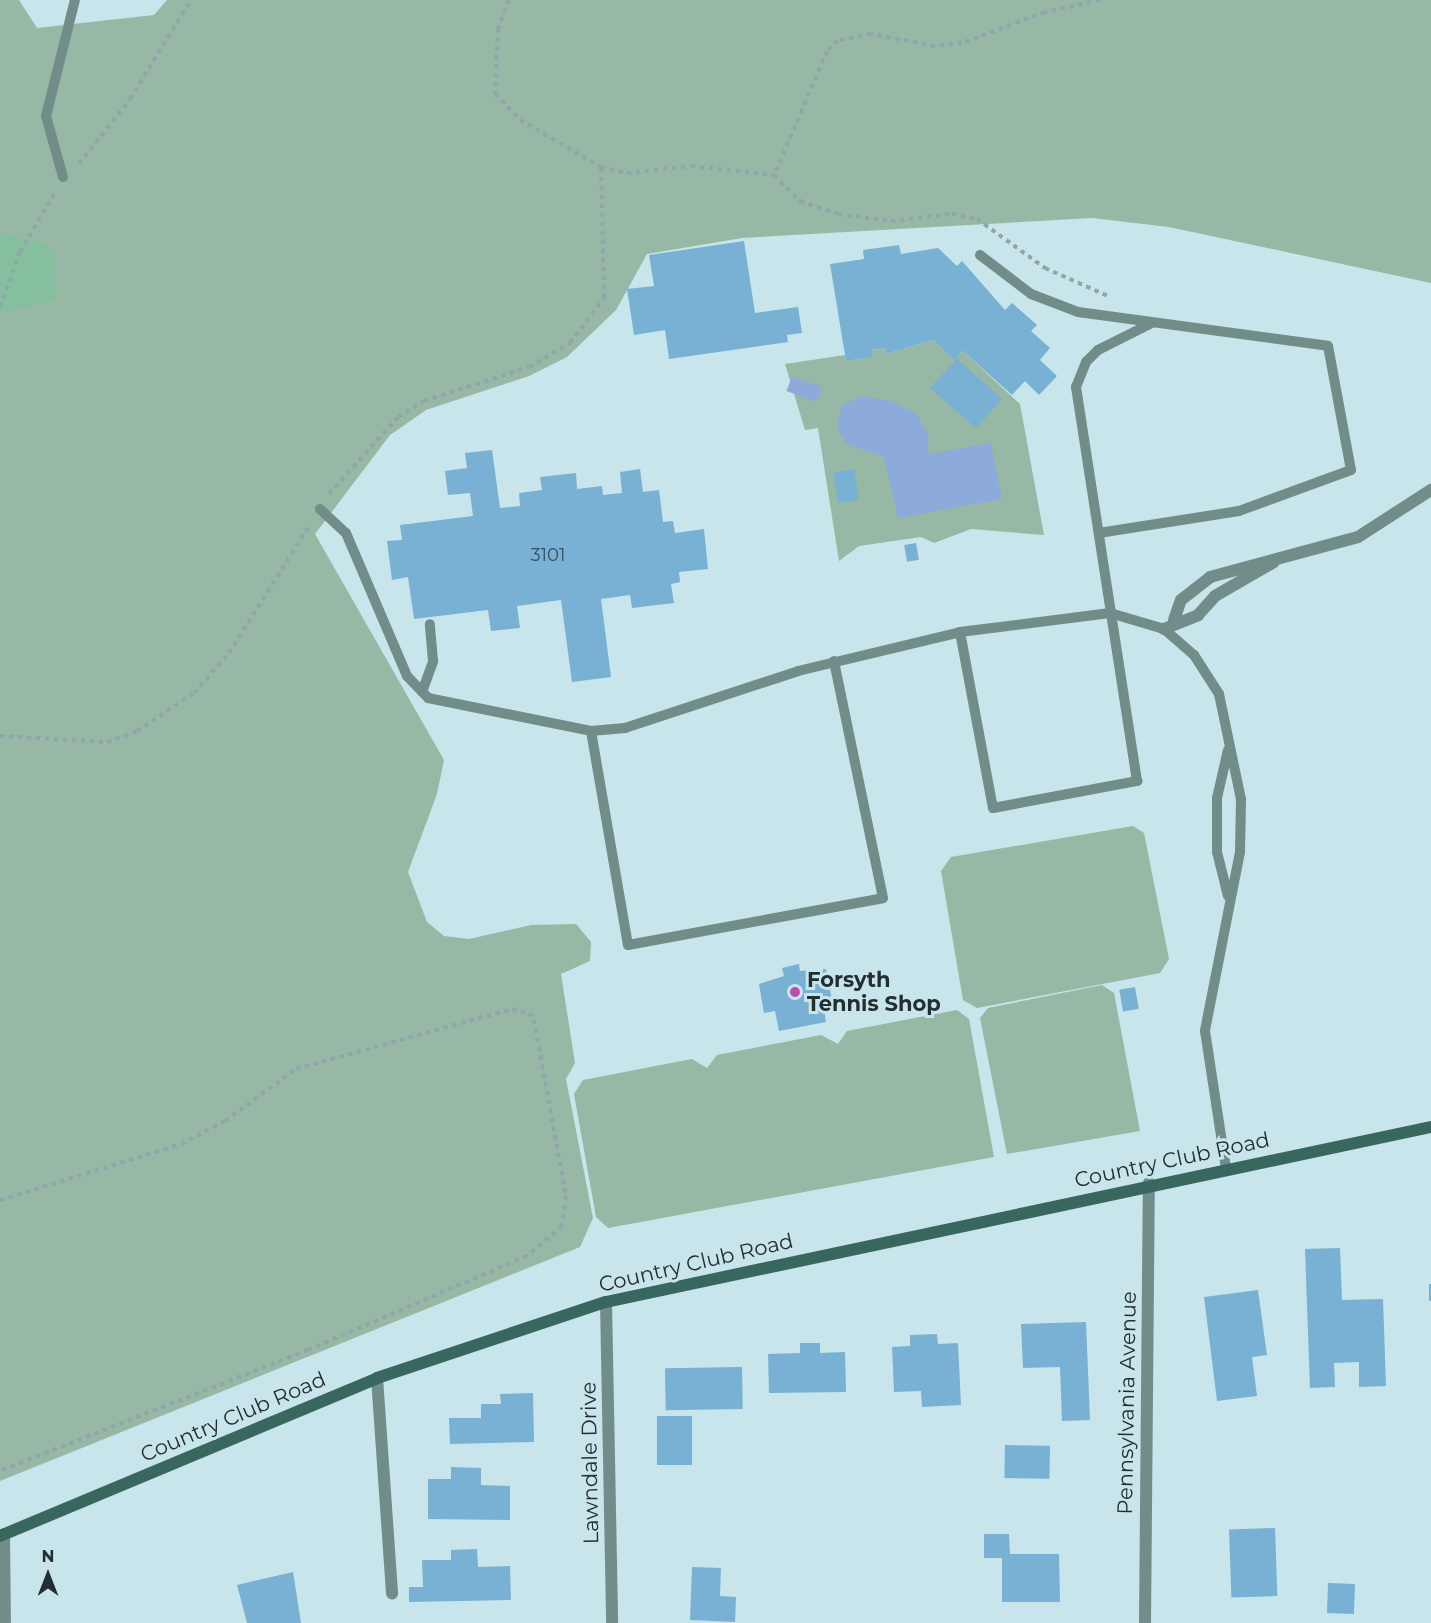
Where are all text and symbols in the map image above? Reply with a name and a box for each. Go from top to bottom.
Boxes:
house number: 3101 [530,544,566,566]
place label: Forsyth Tennis Shop [807,967,941,1017]
marker: Forsyth Tennis Shop [788,985,802,999]
street label: Country Club Road [1072,1127,1272,1193]
street label: Country Club Road [596,1228,796,1298]
street label: Pennsylvania Avenue [1112,1291,1142,1515]
street label: Country Club Road [137,1367,329,1467]
street label: Lawndale Drive [576,1381,604,1545]
north arrow [18,1545,78,1605]
text: N [42,1547,54,1566]

